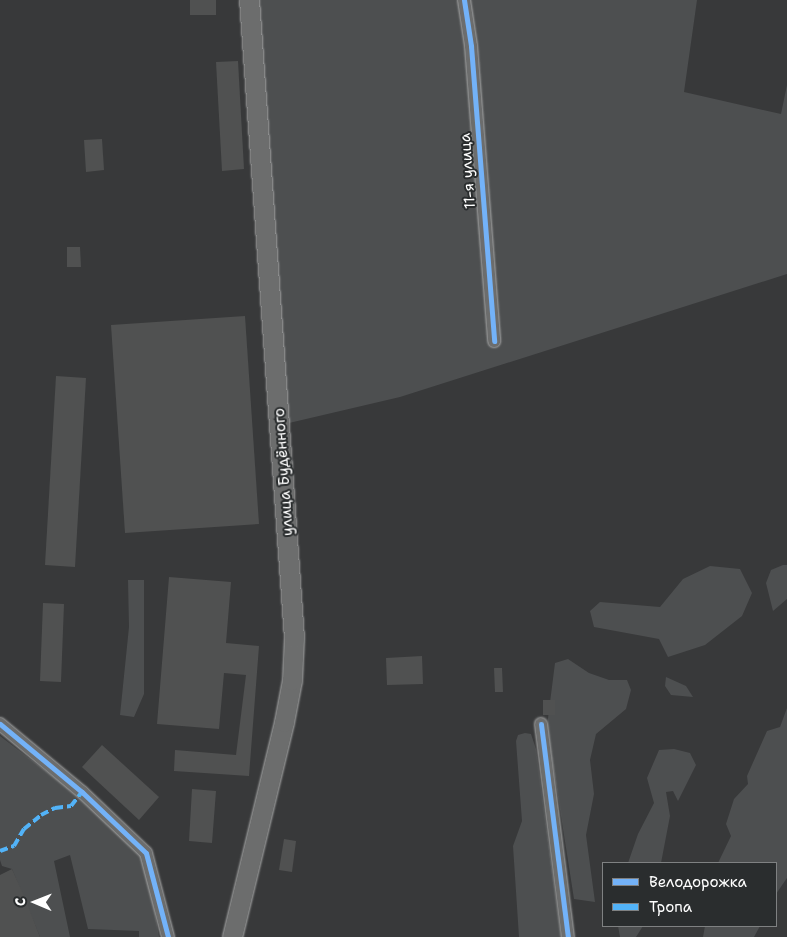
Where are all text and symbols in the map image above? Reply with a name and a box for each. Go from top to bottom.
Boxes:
street label: 11-я улица [456,132,480,210]
street label: улица Будённого [271,407,297,537]
legend [602,862,777,927]
text: Велодорожка [649,872,747,892]
north arrow [10,877,60,927]
text: С [11,897,29,906]
text: Тропа [649,897,692,917]

